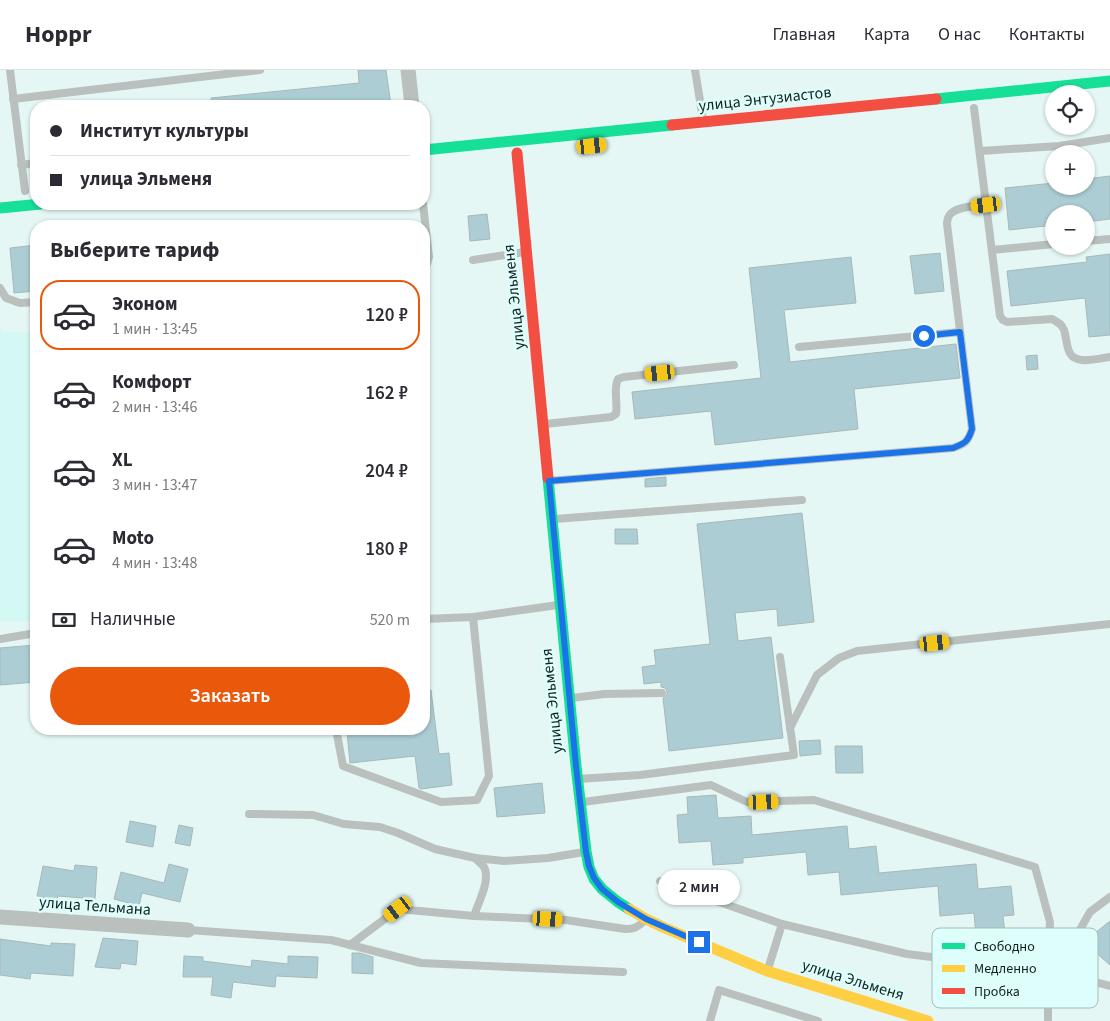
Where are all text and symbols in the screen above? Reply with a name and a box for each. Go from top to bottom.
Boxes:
text: Hoppr [25,17,92,52]
text: Главная [773,22,836,47]
text: Карта [864,22,910,47]
text: О нас [938,22,981,47]
text: Контакты [1009,22,1085,47]
street label: улица Энтузиастов [698,81,832,117]
map controls [1045,85,1095,255]
button: locate [1045,85,1095,135]
text: Институт культуры [80,118,249,145]
car [576,137,607,155]
button: + [1045,145,1095,195]
text: улица Эльменя [80,166,212,193]
car [970,196,1001,214]
button: − [1045,205,1095,255]
text: Выберите тариф [50,234,220,266]
street label: улица Эльменя [498,243,530,351]
text: Эконом [112,291,178,318]
icon: car [52,293,97,338]
text: 120 ₽ [365,302,408,329]
text: 1 мин · 13:45 [112,318,198,340]
route start [913,325,935,347]
car [644,364,675,382]
text: Комфорт [112,369,192,396]
icon: car [52,371,97,416]
text: 162 ₽ [365,380,408,407]
text: 2 мин · 13:46 [112,396,198,418]
text: XL [112,447,133,474]
icon: car [52,449,97,494]
text: 204 ₽ [365,458,408,485]
text: 3 мин · 13:47 [112,474,198,496]
text: Moto [112,525,154,552]
icon: car [52,527,97,572]
text: 180 ₽ [365,536,408,563]
text: 4 мин · 13:48 [112,552,198,574]
icon: cash [50,606,78,634]
text: Наличные [90,606,175,633]
text: 520 m [370,609,410,631]
car [919,634,950,652]
street label: улица Эльменя [536,647,568,755]
button: Заказать [50,667,410,725]
car [748,794,779,810]
callout: 2 мин [658,870,740,904]
text: 2 мин [679,876,719,898]
street label: улица Тельмана [38,891,152,921]
car [381,894,414,924]
car [532,911,563,927]
legend [932,928,1098,1008]
route end [688,931,710,953]
text: Свободно [974,937,1035,957]
street label: улица Эльменя [799,954,907,1006]
text: Медленно [974,959,1037,979]
text: Пробка [974,982,1020,1002]

